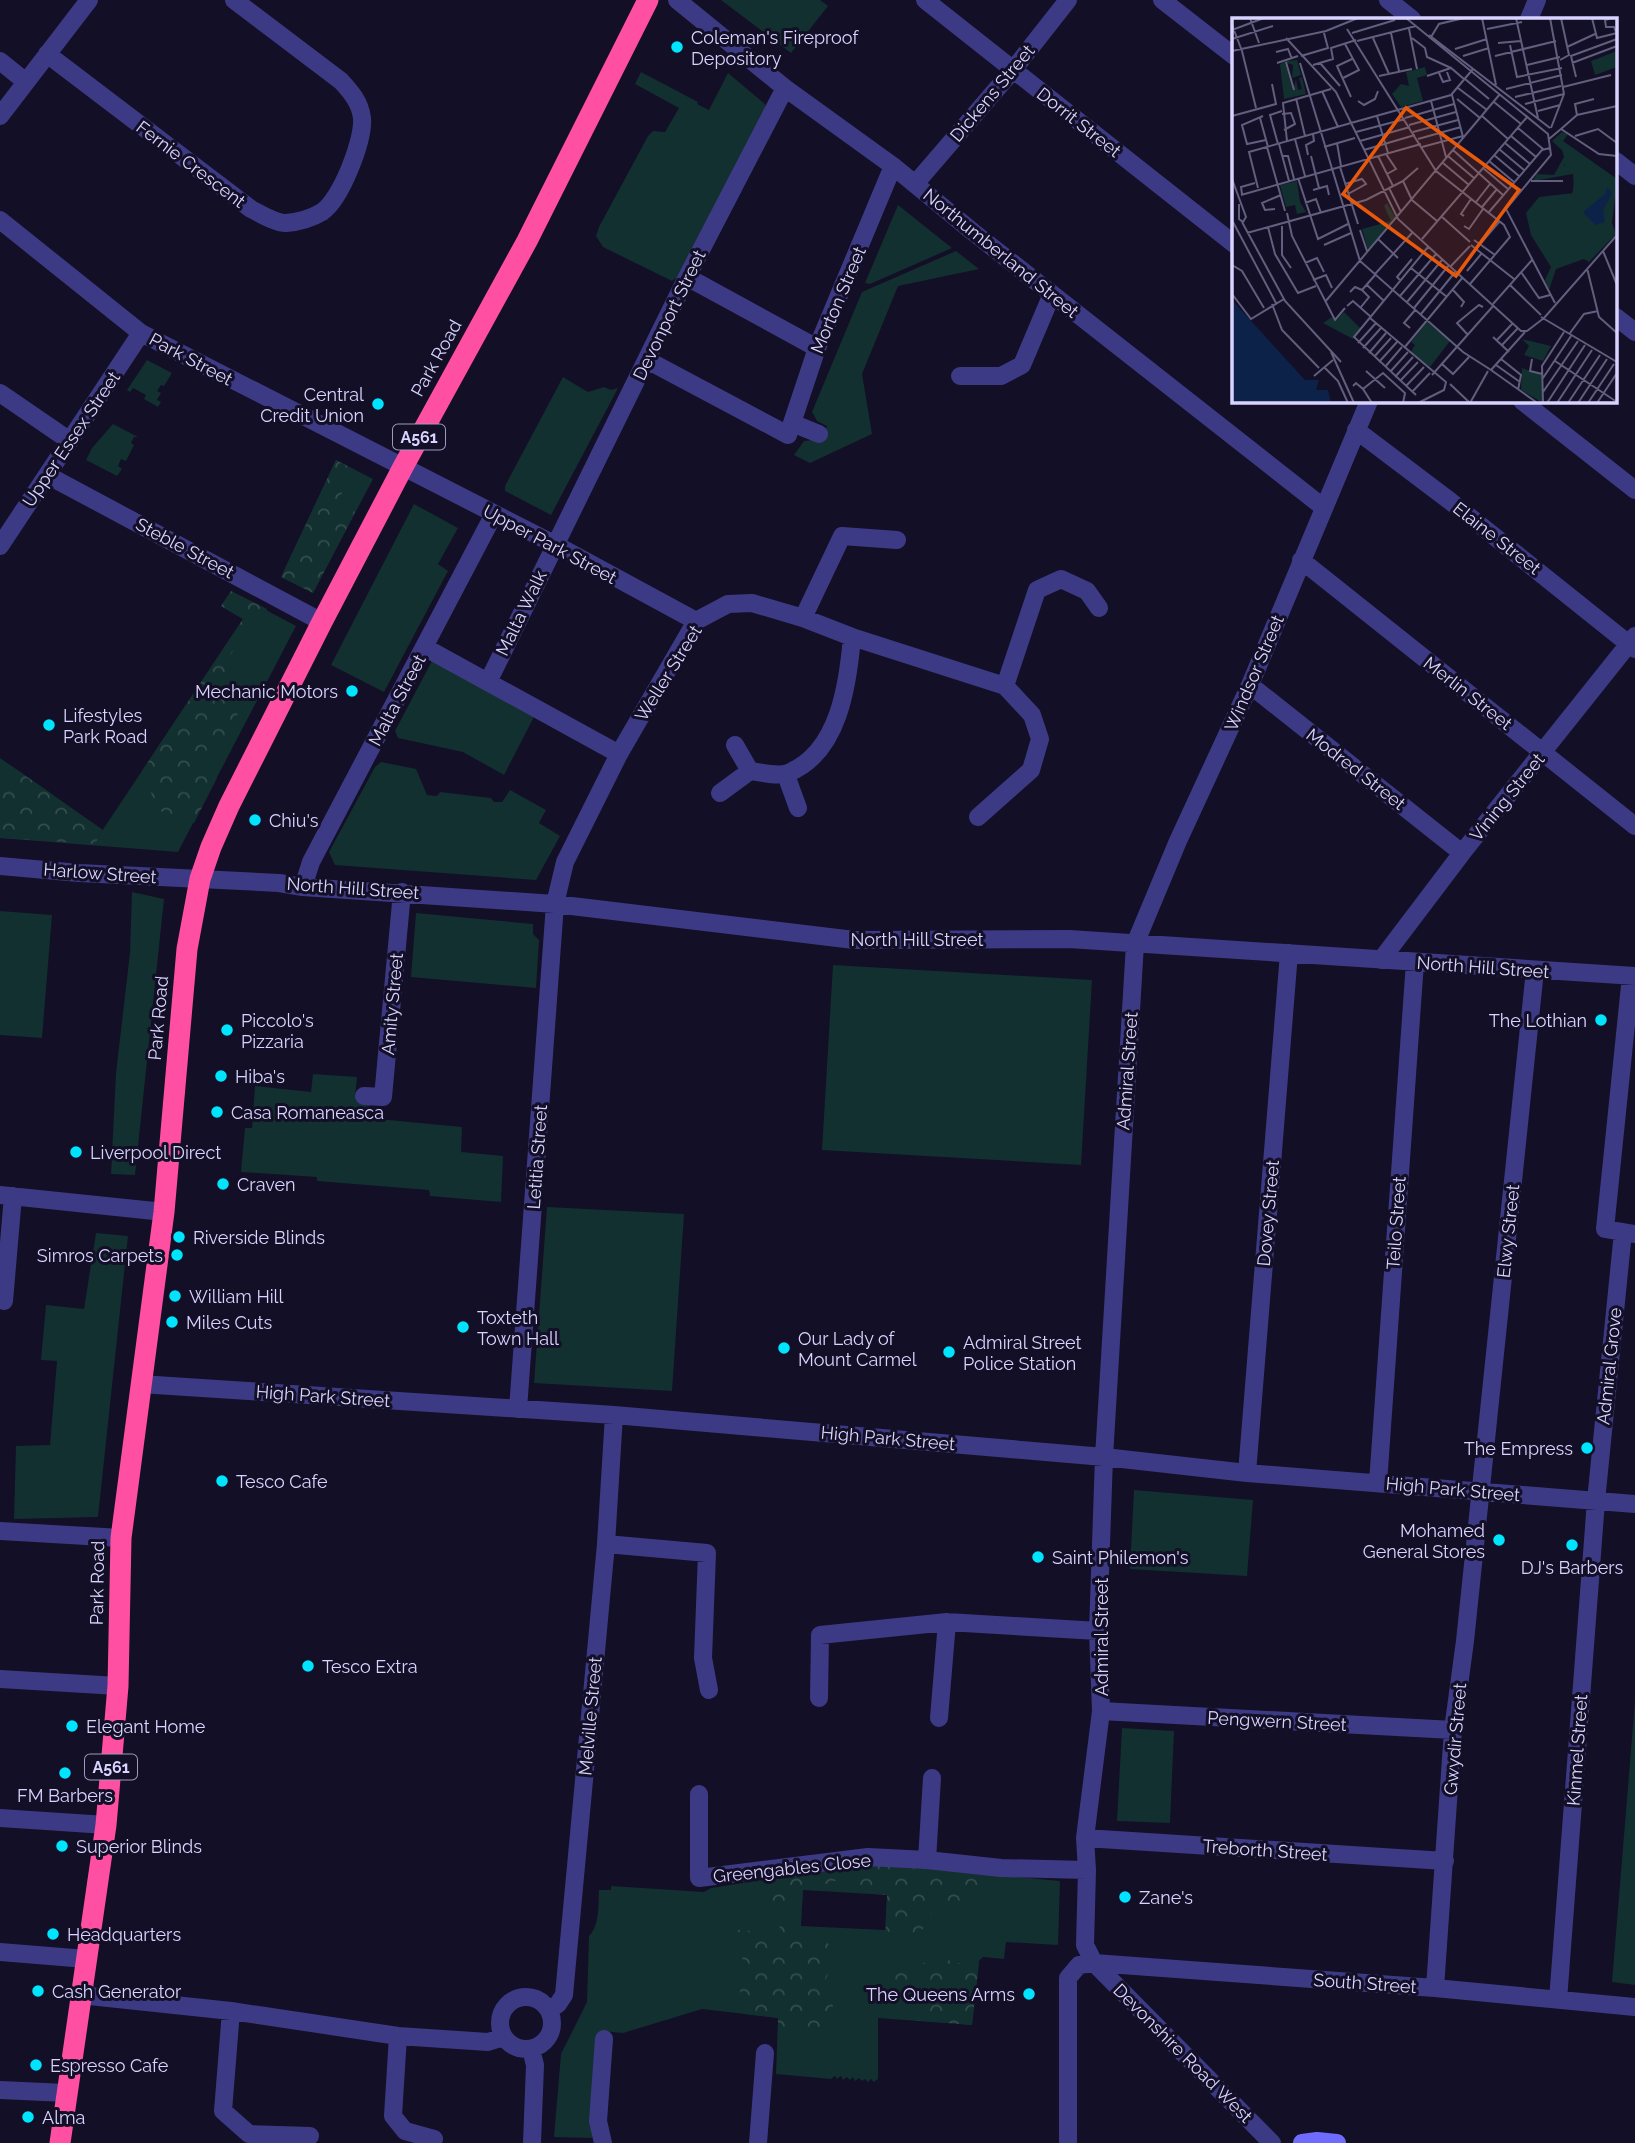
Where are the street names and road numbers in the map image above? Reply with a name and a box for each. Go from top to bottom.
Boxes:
street label: Dickens Street [945,40,1039,146]
street label: Dorrit Street [1033,83,1125,161]
street label: Fernie Crescent [132,116,250,212]
street label: Northumberland Street [919,184,1083,322]
street label: Morton Street [806,243,870,357]
street label: Devonport Street [628,246,710,384]
street label: Park Road [406,316,466,400]
street label: Park Street [146,328,236,390]
street label: Upper Essex Street [18,367,124,511]
road number: A561 [393,424,445,450]
street label: Elaine Street [1449,497,1545,579]
street label: Upper Park Street [480,500,620,588]
street label: Steble Street [132,513,238,583]
street label: Malta Walk [491,566,551,659]
street label: Windsor Street [1220,612,1288,734]
street label: Weller Street [630,621,706,725]
street label: Malta Street [364,651,430,749]
street label: Merlin Street [1420,652,1516,734]
street label: Modred Street [1302,724,1410,814]
street label: Vining Street [1465,749,1549,845]
street label: Harlow Street [43,859,157,887]
street label: North Hill Street [286,873,420,903]
street label: North Hill Street [851,929,983,950]
street label: Amity Street [377,952,407,1056]
street label: North Hill Street [1416,952,1550,982]
street label: Park Road [144,975,172,1061]
street label: Admiral Street [1112,1011,1142,1131]
street label: Letitia Street [523,1104,551,1210]
street label: Dovey Street [1253,1159,1283,1267]
street label: Teilo Street [1382,1176,1410,1270]
street label: Elwy Street [1493,1183,1523,1279]
street label: Admiral Grove [1592,1306,1626,1426]
street label: High Park Street [255,1381,391,1411]
street label: High Park Street [820,1422,956,1454]
street label: High Park Street [1385,1473,1521,1505]
street label: Park Road [86,1541,108,1625]
street label: Admiral Street [1091,1578,1112,1696]
street label: Melville Street [574,1656,606,1776]
street label: Gwydir Street [1440,1682,1470,1796]
street label: Kinmel Street [1563,1693,1591,1807]
street label: Pengwern Street [1207,1707,1347,1735]
road number: A561 [85,1754,137,1779]
street label: Treborth Street [1202,1835,1328,1865]
street label: Greengables Close [712,1849,872,1887]
street label: South Street [1313,1969,1417,1997]
street label: Devonshire Road West [1109,1979,1257,2127]

